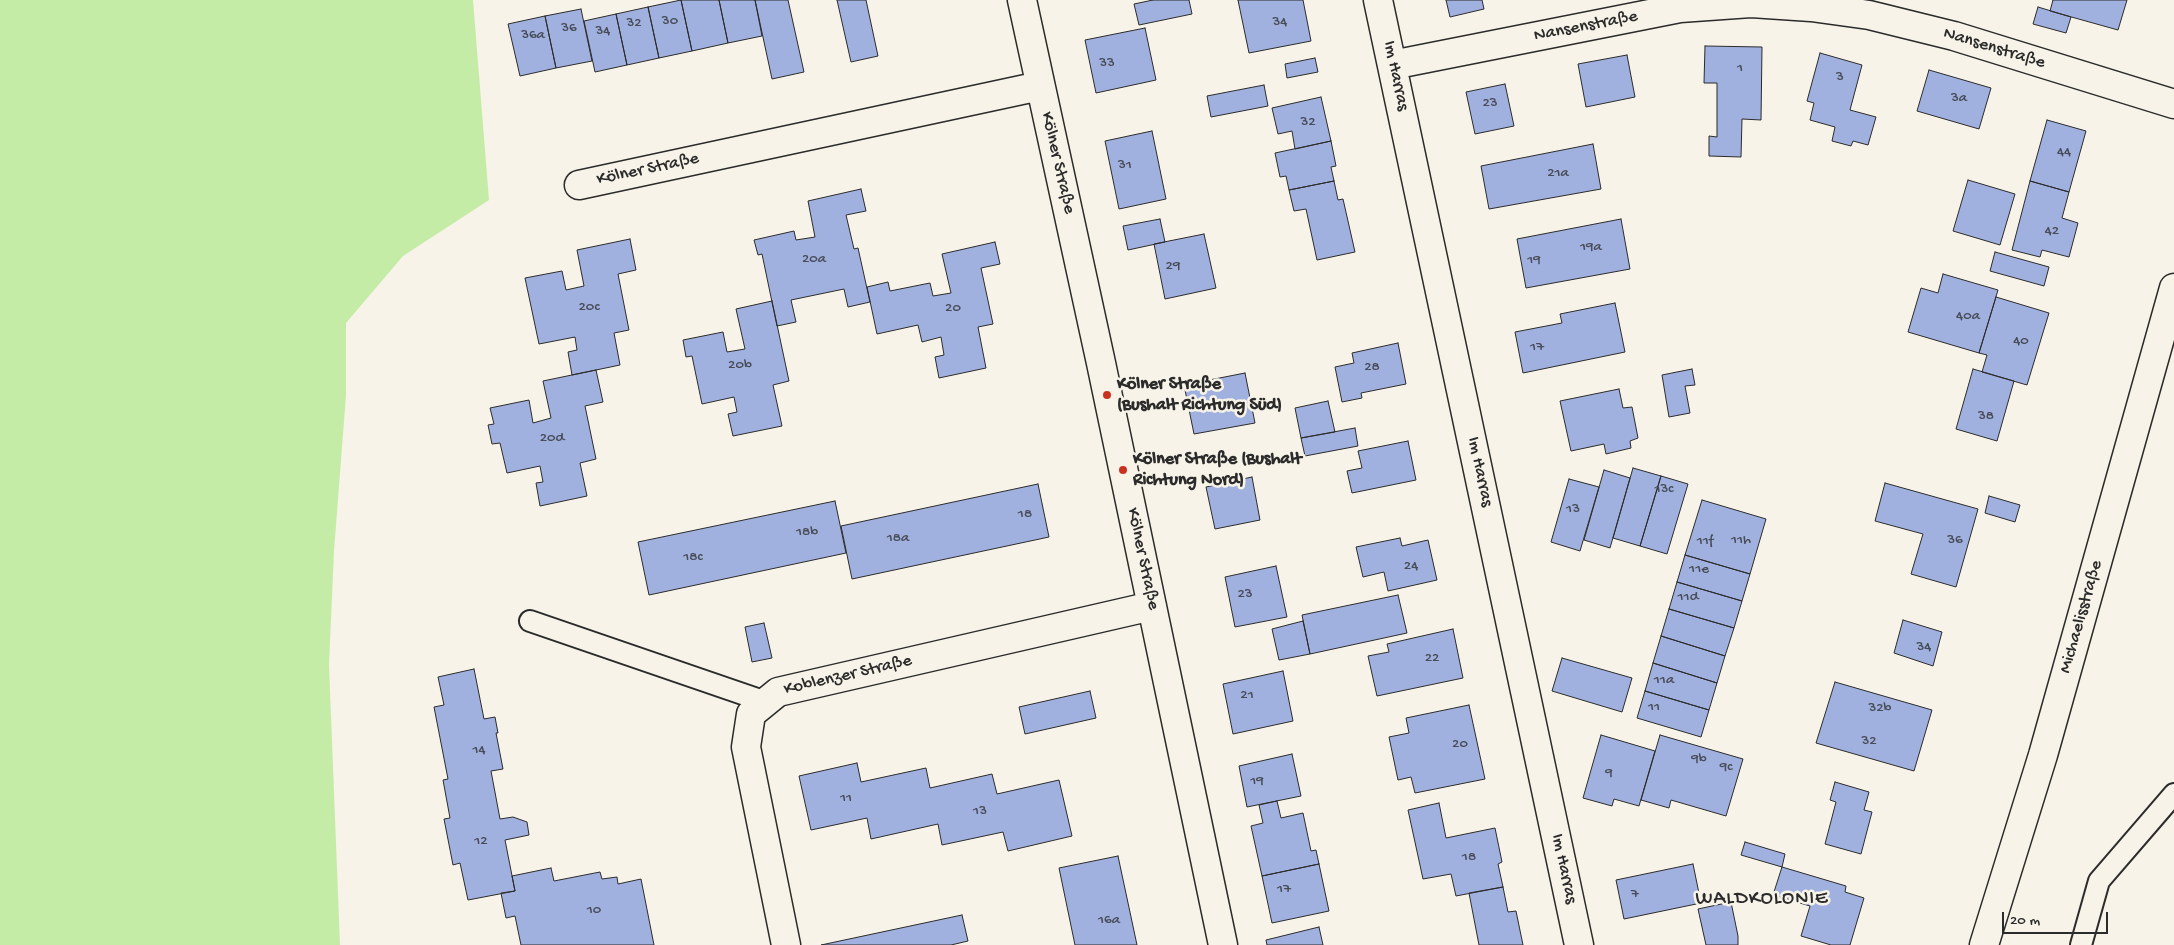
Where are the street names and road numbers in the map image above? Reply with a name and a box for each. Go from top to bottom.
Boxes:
street label: Nansenstraße [1532,6,1640,48]
street label: Nansenstraße [1940,23,2048,75]
street label: Im Harras [1377,39,1413,113]
street label: Kölner Straße [1035,110,1079,216]
street label: Kölner Straße [595,149,701,191]
street label: Im Harras [1461,435,1497,509]
street label: Kölner Straße [1121,506,1163,612]
street label: Michaelisstraße [2056,558,2108,676]
street label: Koblenzer Straße [782,651,914,701]
street label: Im Harras [1545,832,1581,906]

